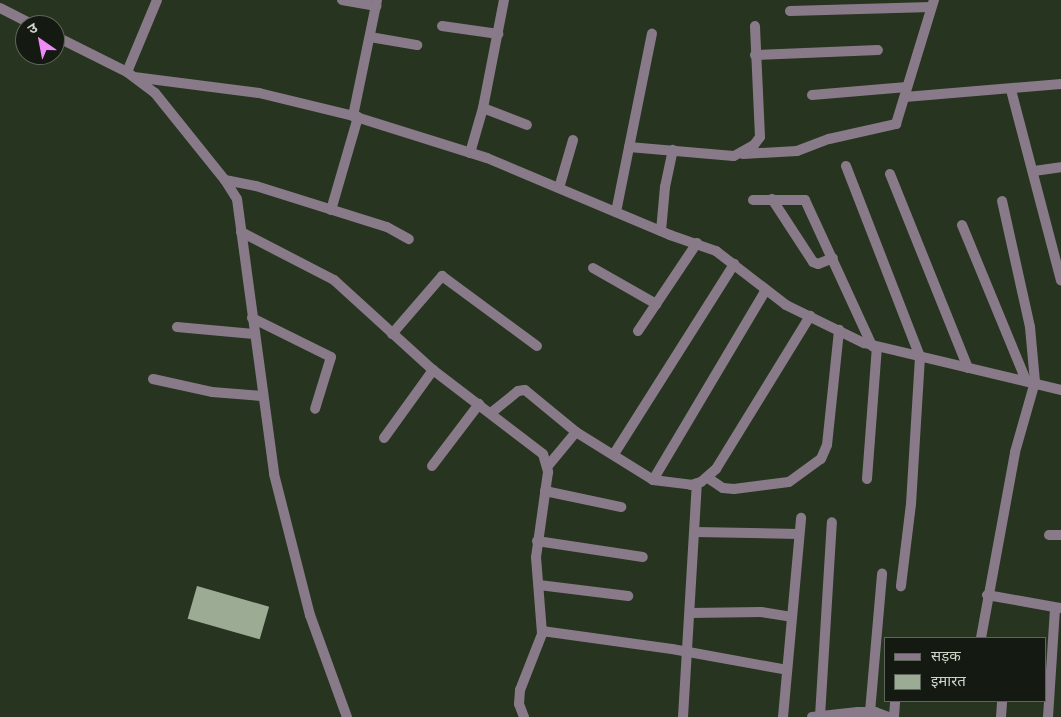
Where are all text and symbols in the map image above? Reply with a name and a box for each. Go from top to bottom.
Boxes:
north arrow [15,15,65,65]
text: उ [24,18,40,37]
legend [884,637,1046,702]
text: सड़क [931,646,961,665]
text: इमारत [931,671,966,690]

